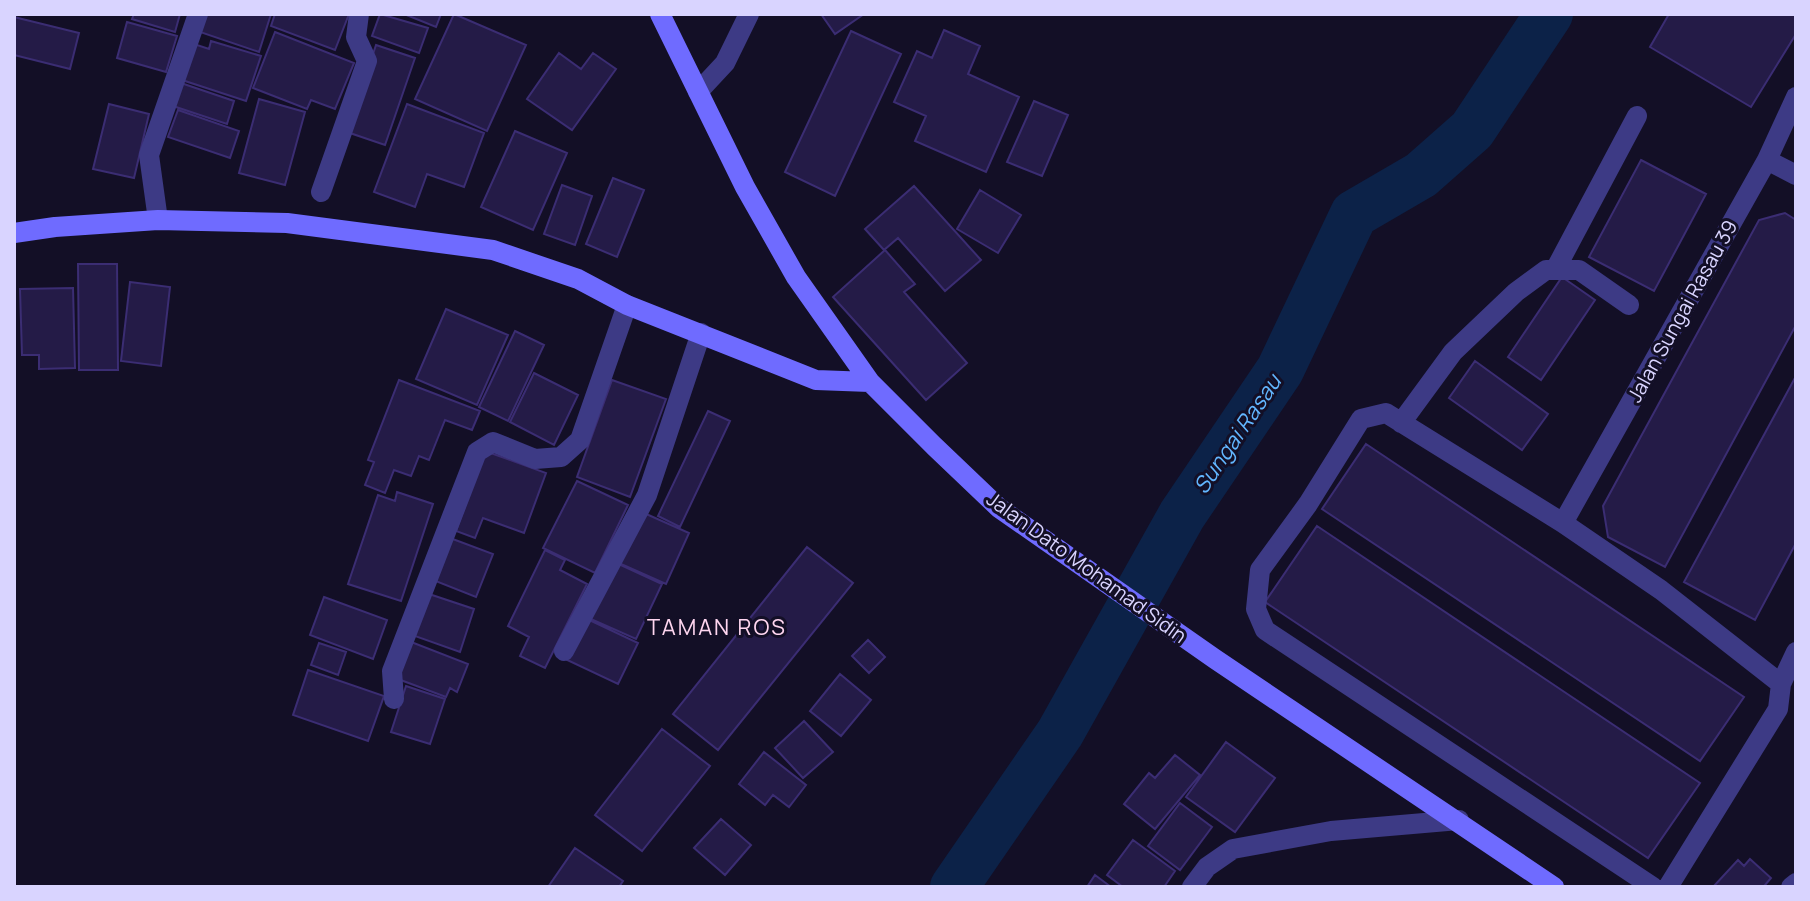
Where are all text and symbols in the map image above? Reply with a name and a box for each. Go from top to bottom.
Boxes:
street label: Jalan Sungai Rasau 39 [1621,215,1743,407]
water label: Sungai Rasau [1186,367,1289,499]
street label: Jalan Dato Mohamad Sidin [982,485,1192,649]
district label: TAMAN ROS [647,612,787,642]

